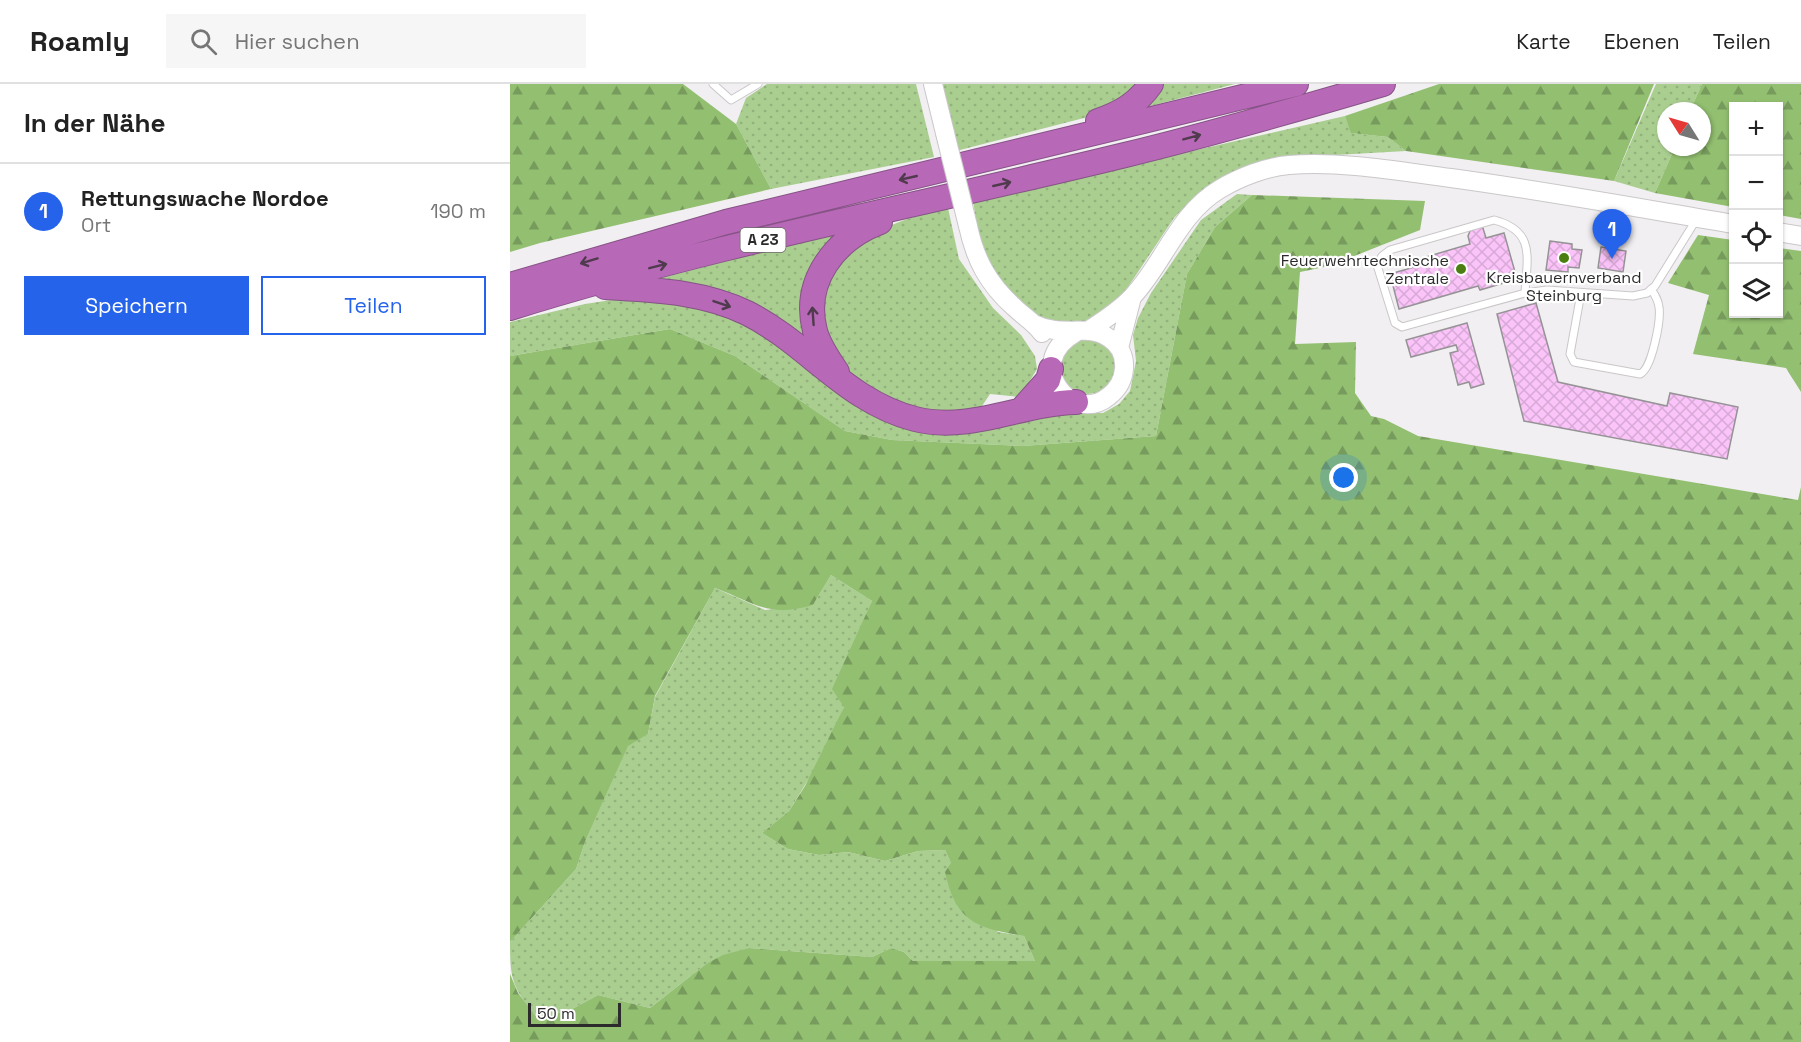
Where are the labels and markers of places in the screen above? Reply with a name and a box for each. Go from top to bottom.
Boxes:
pin: 1 [1592,210,1632,259]
place label: Feuerwehrtechnische Zentrale [1281,250,1449,289]
marker: Kreisbauernverband Steinburg [1557,251,1571,265]
marker: Feuerwehrtechnische Zentrale [1454,262,1468,276]
place label: Kreisbauernverband Steinburg [1487,267,1641,306]

